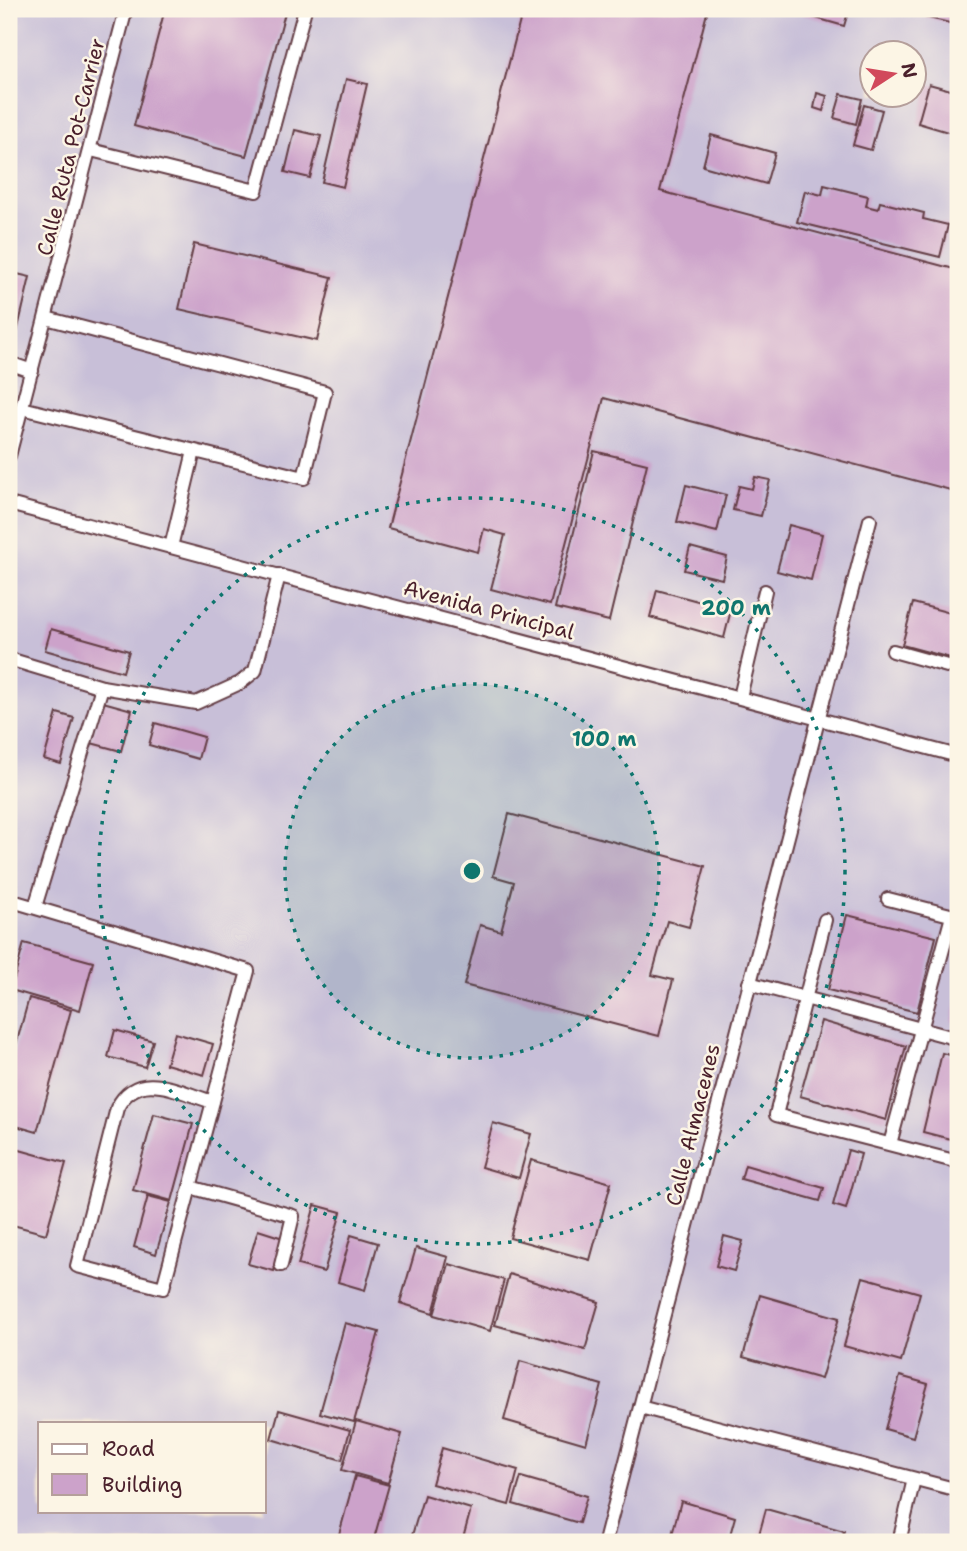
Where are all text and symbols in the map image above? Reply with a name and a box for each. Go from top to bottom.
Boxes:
street label: Calle Ruta Pot-Carrier [30,35,112,259]
north arrow [858,38,928,108]
text: N [895,61,923,81]
street label: Avenida Principal [400,574,578,646]
text: 200 m [701,594,771,622]
text: 100 m [572,725,636,753]
centre of rings [460,859,484,883]
street label: Calle Almacenes [659,1041,727,1209]
legend [38,1422,266,1512]
text: Road [102,1435,155,1463]
text: Building [102,1471,182,1499]

